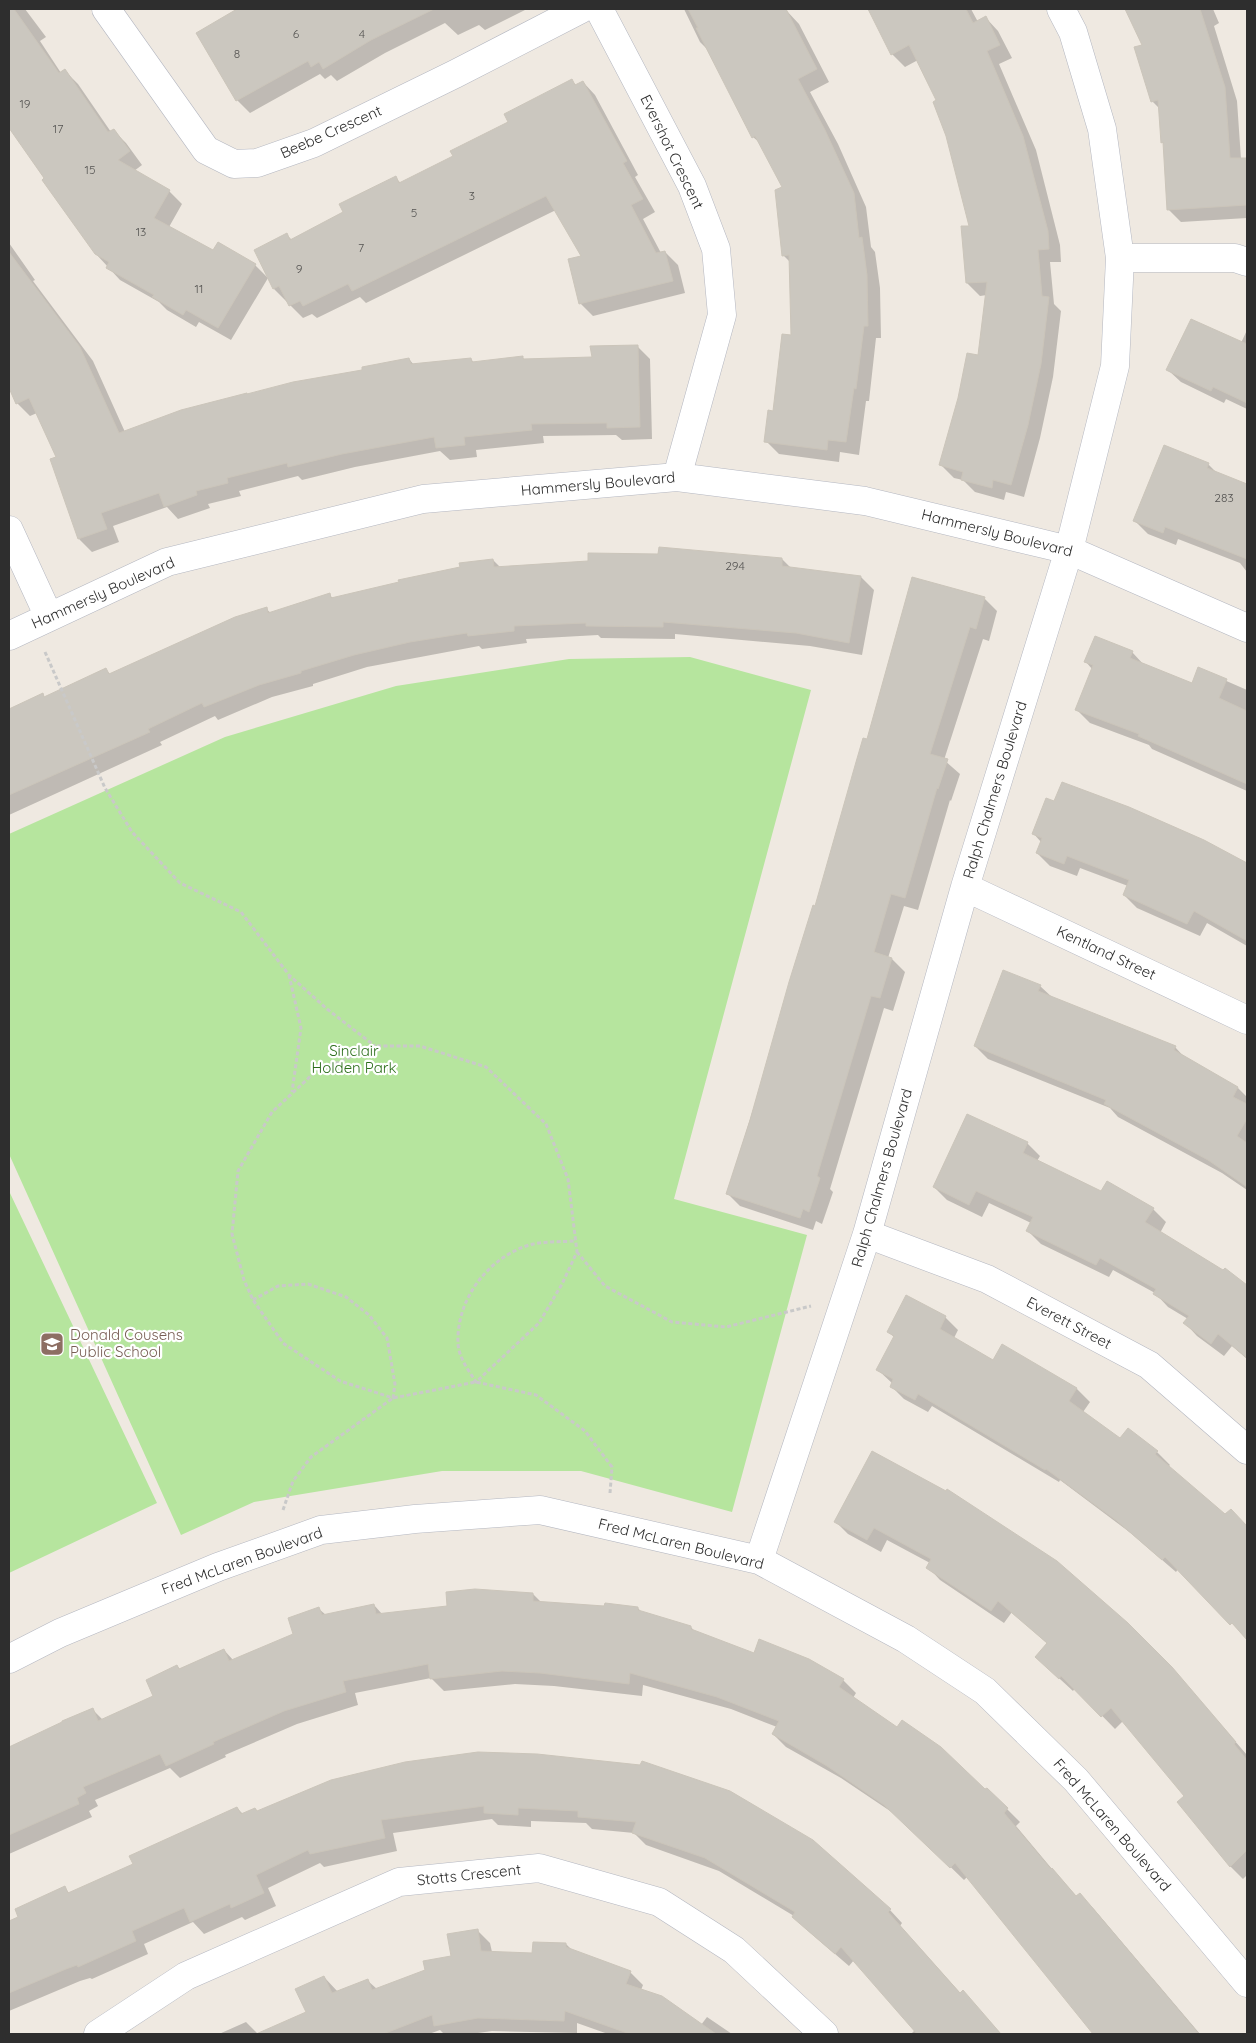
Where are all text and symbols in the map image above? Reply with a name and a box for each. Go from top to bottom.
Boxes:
house number: 6 [293,26,300,41]
house number: 4 [359,26,365,41]
house number: 8 [234,46,240,61]
street label: Evershot Crescent [637,91,708,212]
house number: 19 [19,96,31,111]
street label: Beebe Crescent [277,101,385,162]
house number: 17 [53,121,63,136]
house number: 15 [85,162,95,177]
house number: 3 [469,188,475,203]
house number: 5 [411,205,417,220]
house number: 13 [136,224,146,239]
house number: 7 [358,240,364,255]
house number: 9 [296,261,303,276]
house number: 11 [195,281,203,296]
street label: Hammersly Boulevard [520,467,676,500]
house number: 283 [1214,490,1234,505]
street label: Hammersly Boulevard [920,505,1075,560]
street label: Hammersly Boulevard [28,552,177,633]
house number: 294 [725,558,745,573]
street label: Ralph Chalmers Boulevard [958,699,1031,881]
street label: Kentland Street [1054,921,1159,984]
park label: Sinclair Holden Park [311,1041,397,1077]
street label: Ralph Chalmers Boulevard [847,1086,916,1269]
street label: Everett Street [1023,1292,1115,1353]
place label: Donald Cousens Public School [70,1325,183,1361]
school or university icon: Donald Cousens Public School [39,1331,65,1357]
street label: Fred McLaren Boulevard [596,1514,766,1573]
street label: Fred McLaren Boulevard [159,1523,325,1599]
street label: Fred McLaren Boulevard [1049,1754,1175,1895]
street label: Stotts Crescent [416,1860,522,1889]

